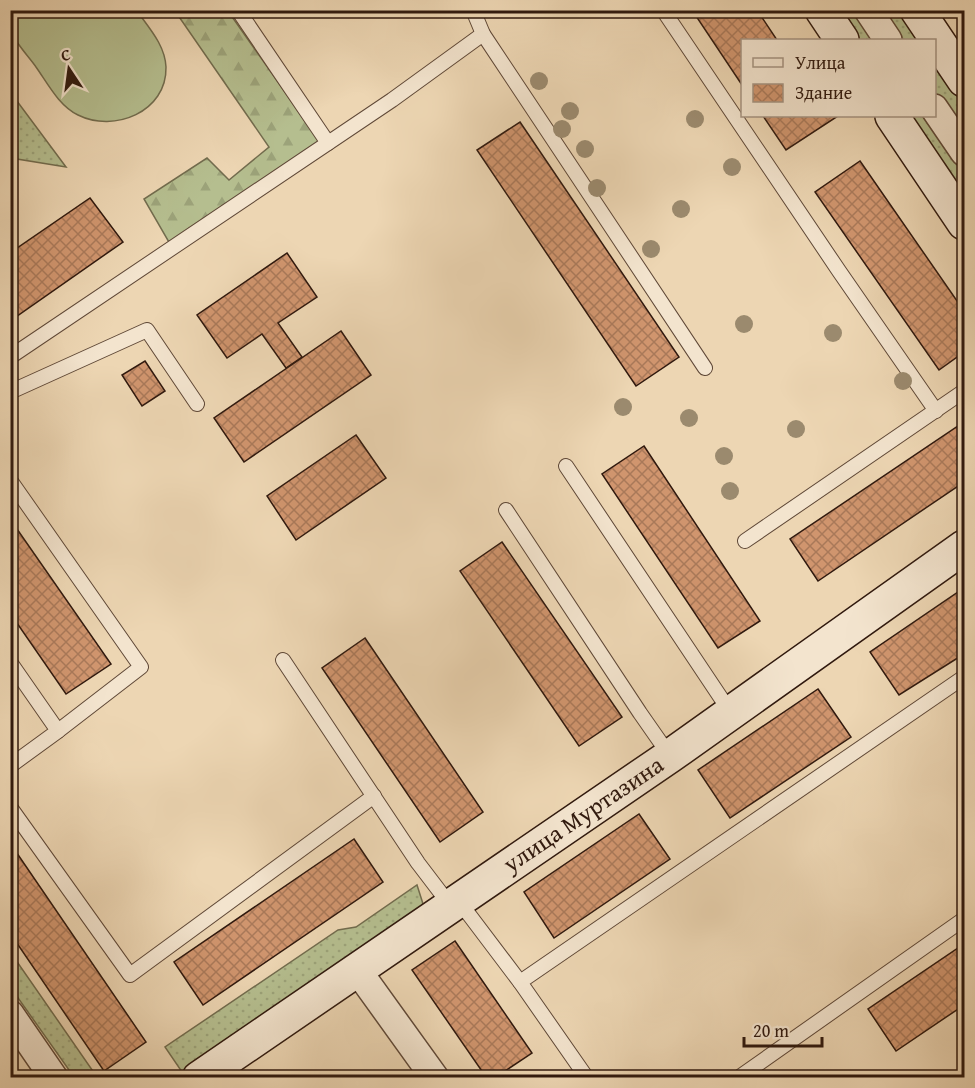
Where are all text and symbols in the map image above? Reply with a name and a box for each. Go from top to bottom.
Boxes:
north arrow [39,39,99,99]
legend [741,39,936,117]
text: С [59,42,73,67]
text: Улица [795,49,846,76]
text: Здание [795,79,852,106]
street label: улица Муртазина [495,747,671,881]
scale bar [744,1010,822,1048]
text: 20 m [753,1017,789,1044]

